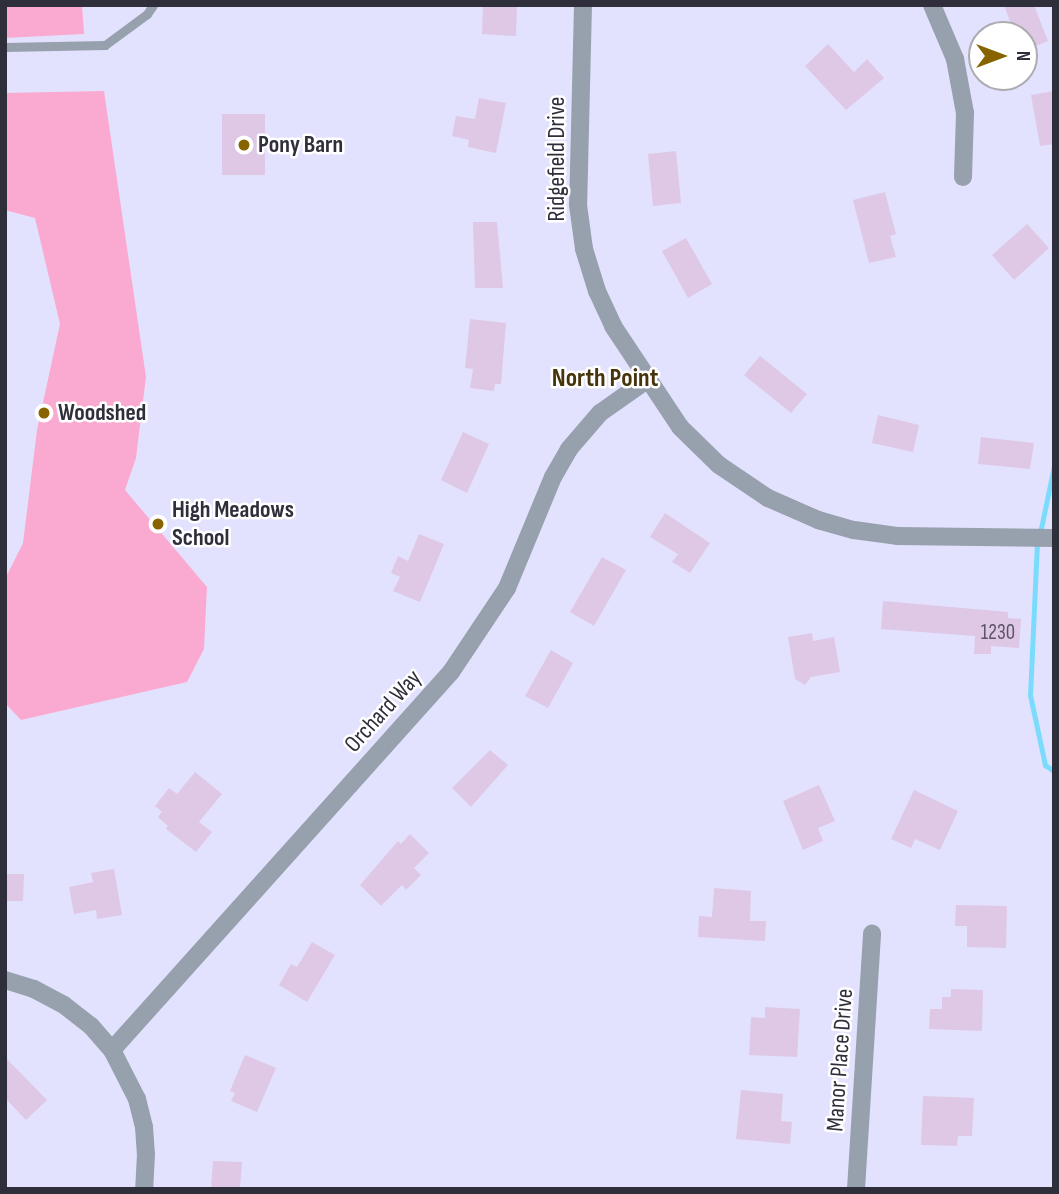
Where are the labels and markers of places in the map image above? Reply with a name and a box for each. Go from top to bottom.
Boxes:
place label: Pony Barn [258,131,343,159]
marker: Pony Barn [236,137,252,153]
place label: Woodshed [58,399,146,427]
marker: Woodshed [36,405,52,421]
place label: High Meadows School [172,496,294,552]
marker: High Meadows School [150,516,166,532]

